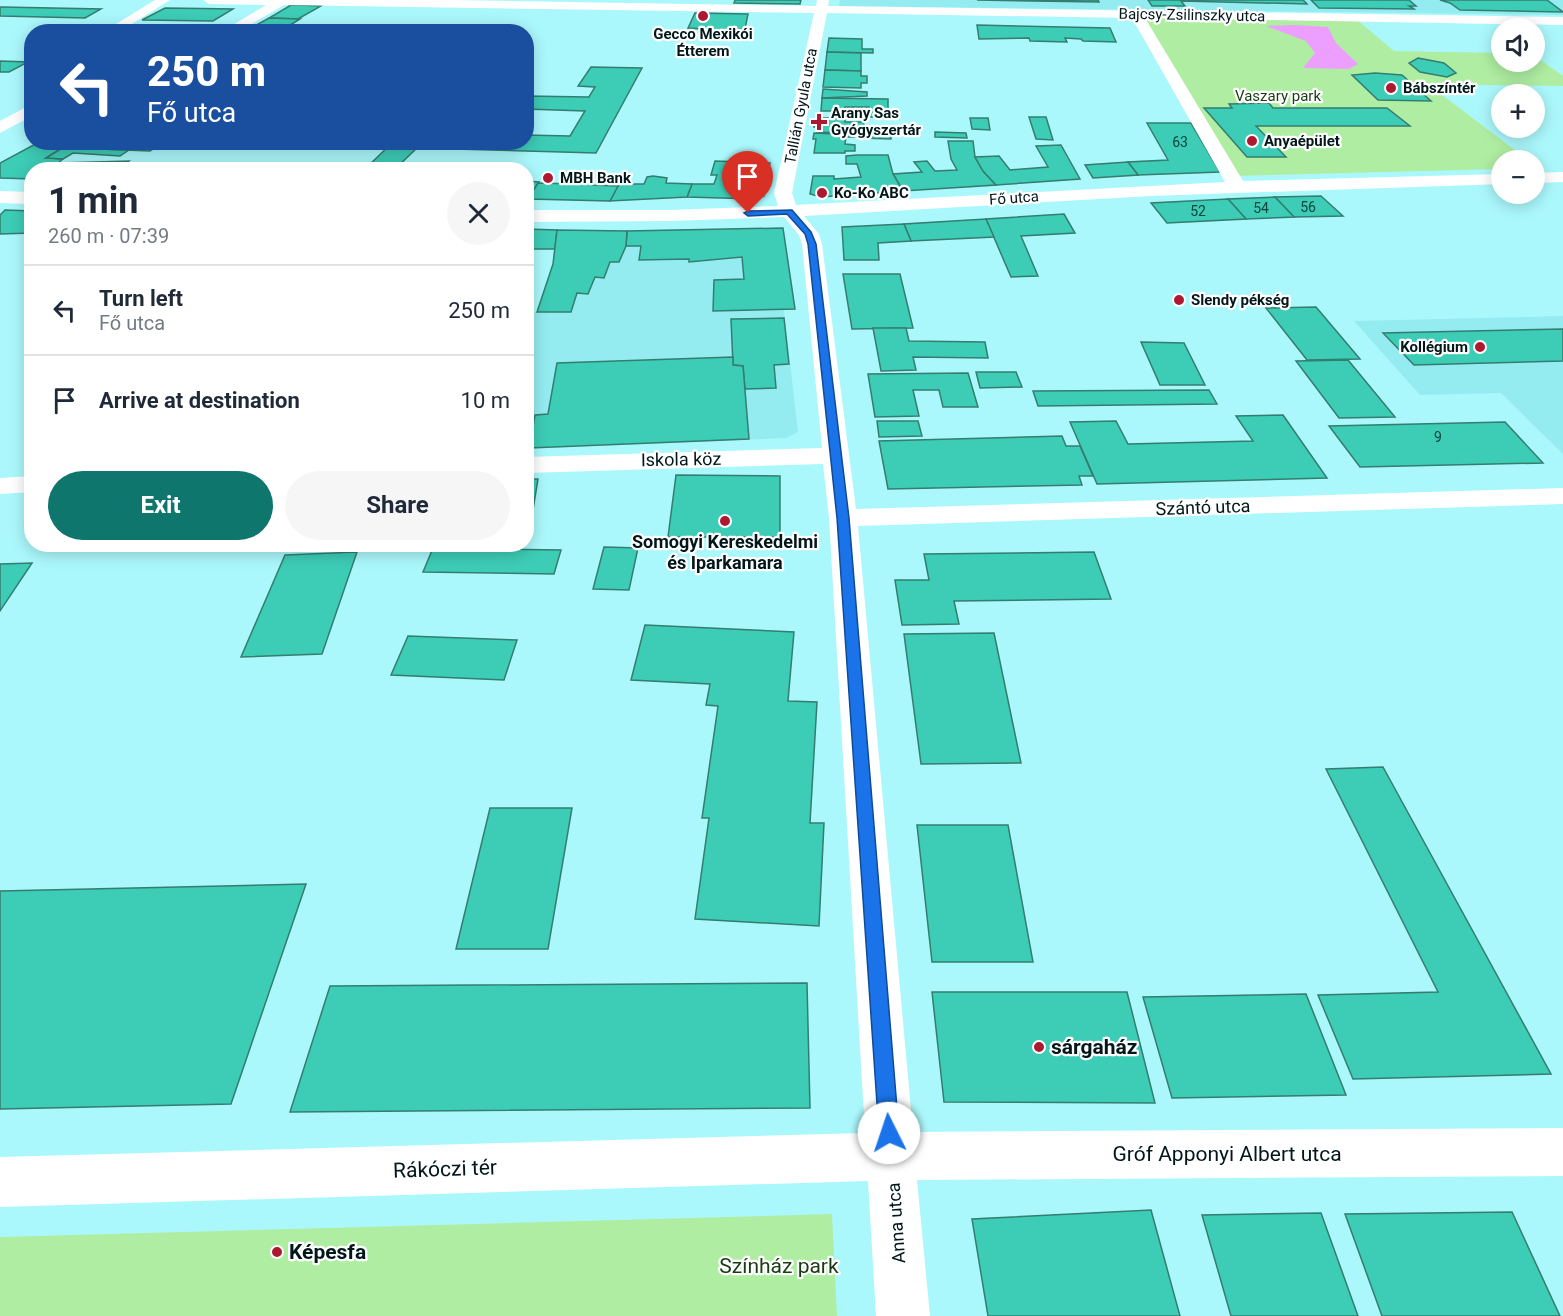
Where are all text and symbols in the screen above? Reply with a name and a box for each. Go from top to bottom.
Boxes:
street label: Bajcsy-Zsilinszky utca [1119,5,1265,25]
marker: Gecco Mexikói Étterem [696,9,710,23]
map controls [1491,18,1545,204]
button: sound [1491,18,1545,72]
place label: Gecco Mexikói Étterem [653,25,753,60]
text: 250 m [147,47,266,96]
street label: Tallián Gyula utca [781,47,821,165]
icon: left [48,48,126,126]
place label: Bábszíntér [1403,79,1476,97]
marker: Bábszíntér [1384,81,1398,95]
button: + [1491,84,1545,138]
park label: Vaszary park [1235,87,1321,105]
text: Fő utca [147,97,236,129]
place label: Arany Sas Gyógyszertár [831,104,922,139]
marker: Arany Sas Gyógyszertár [812,115,826,129]
place label: Anyaépület [1264,132,1340,150]
house number: 63 [1172,134,1188,150]
marker: Anyaépület [1245,134,1259,148]
button: − [1491,150,1545,204]
pin [722,151,773,213]
icon: arrive [731,160,764,193]
place label: MBH Bank [560,169,632,187]
marker: MBH Bank [541,171,555,185]
text: 1 min [48,180,139,222]
button: close [447,182,510,245]
place label: Ko-Ko ABC [834,184,909,202]
marker: Ko-Ko ABC [815,186,829,200]
street label: Fő utca [989,187,1039,209]
house number: 56 [1300,199,1316,215]
house number: 54 [1253,200,1269,216]
house number: 52 [1190,203,1206,219]
text: 260 m · 07:39 [48,224,169,248]
text: Turn left [99,286,183,311]
place label: Slendy pékség [1191,291,1289,309]
marker: Slendy pékség [1172,293,1186,307]
icon: left [48,294,81,327]
text: 250 m [448,298,510,323]
text: Fő utca [99,311,165,335]
place label: Kollégium [1400,338,1468,356]
marker: Kollégium [1473,340,1487,354]
icon: arrive [48,384,81,417]
text: Arrive at destination [99,388,300,413]
text: 10 m [461,388,510,413]
house number: 9 [1434,429,1442,445]
street label: Iskola köz [641,448,721,470]
button: Exit [48,471,273,540]
button: Share [285,471,510,540]
street label: Szántó utca [1155,495,1251,519]
marker: Somogyi Kereskedelmi és Iparkamara [718,514,732,528]
place label: Somogyi Kereskedelmi és Iparkamara [632,531,818,573]
place label: sárgaház [1051,1035,1137,1059]
marker: sárgaház [1032,1040,1046,1054]
position arrow [857,1101,921,1165]
street label: Gróf Apponyi Albert utca [1112,1142,1342,1166]
street label: Rákóczi tér [393,1155,497,1183]
street label: Anna utca [883,1182,909,1264]
place label: Képesfa [289,1240,366,1264]
marker: Képesfa [270,1245,284,1259]
park label: Színház park [719,1254,839,1278]

